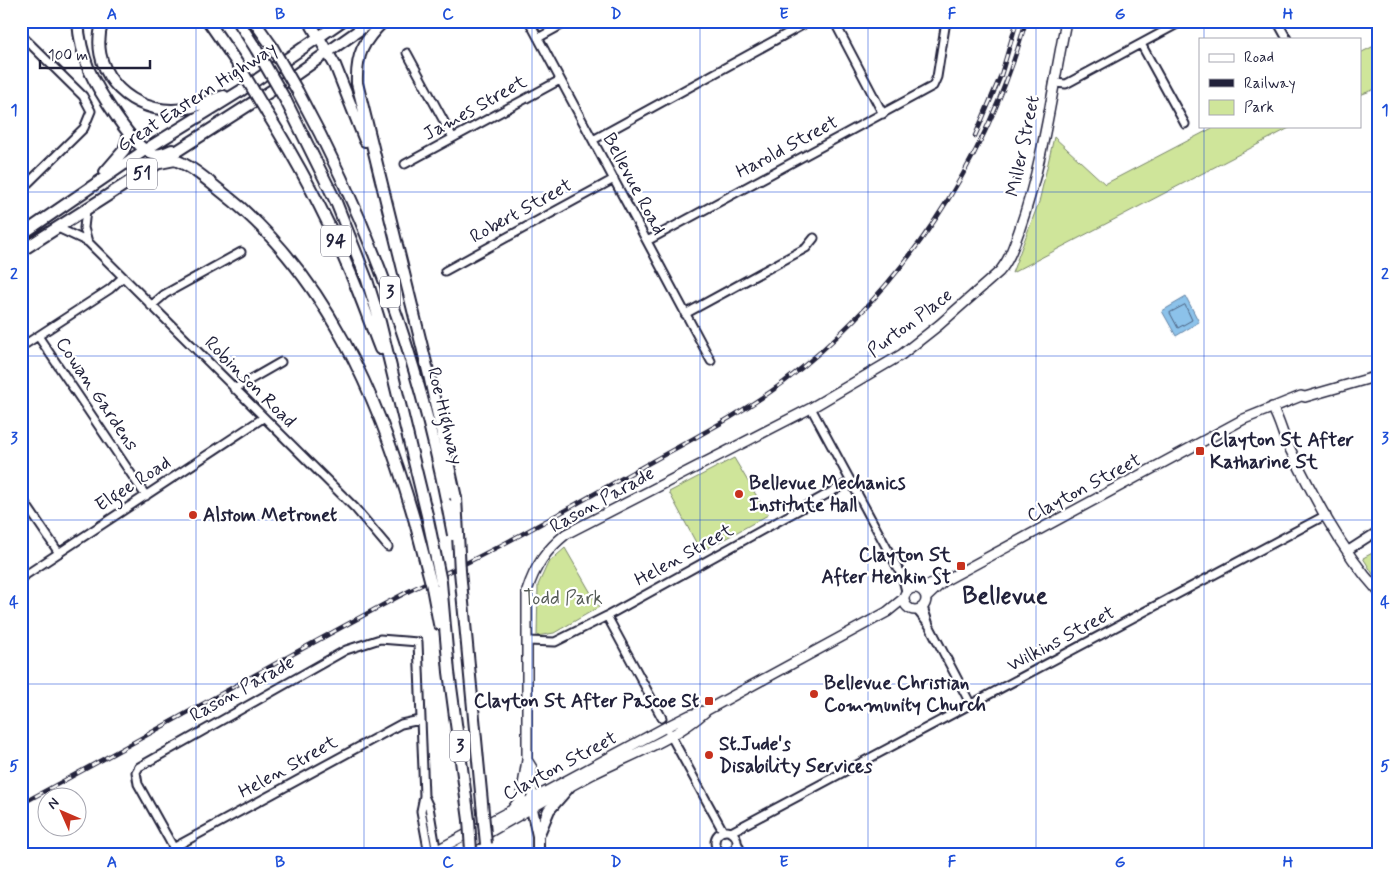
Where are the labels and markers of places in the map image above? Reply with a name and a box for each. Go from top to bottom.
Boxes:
place label: Clayton St After Katharine St [1210,428,1354,475]
marker: Clayton St After Katharine St [1194,445,1206,457]
place label: Bellevue Mechanics Institute Hall [749,471,906,518]
marker: Bellevue Mechanics Institute Hall [733,488,745,500]
place label: Alstom Metronet [203,503,337,528]
marker: Alstom Metronet [187,509,199,521]
place label: Clayton St After Henkin St [822,543,952,590]
marker: Clayton St After Henkin St [955,560,967,572]
place label: Bellevue Christian Community Church [824,671,986,718]
marker: Bellevue Christian Community Church [808,688,820,700]
place label: Clayton St After Pascoe St [474,689,699,714]
marker: Clayton St After Pascoe St [703,695,715,707]
place label: St.Jude's Disability Services [719,732,873,779]
marker: St.Jude's Disability Services [703,749,715,761]

